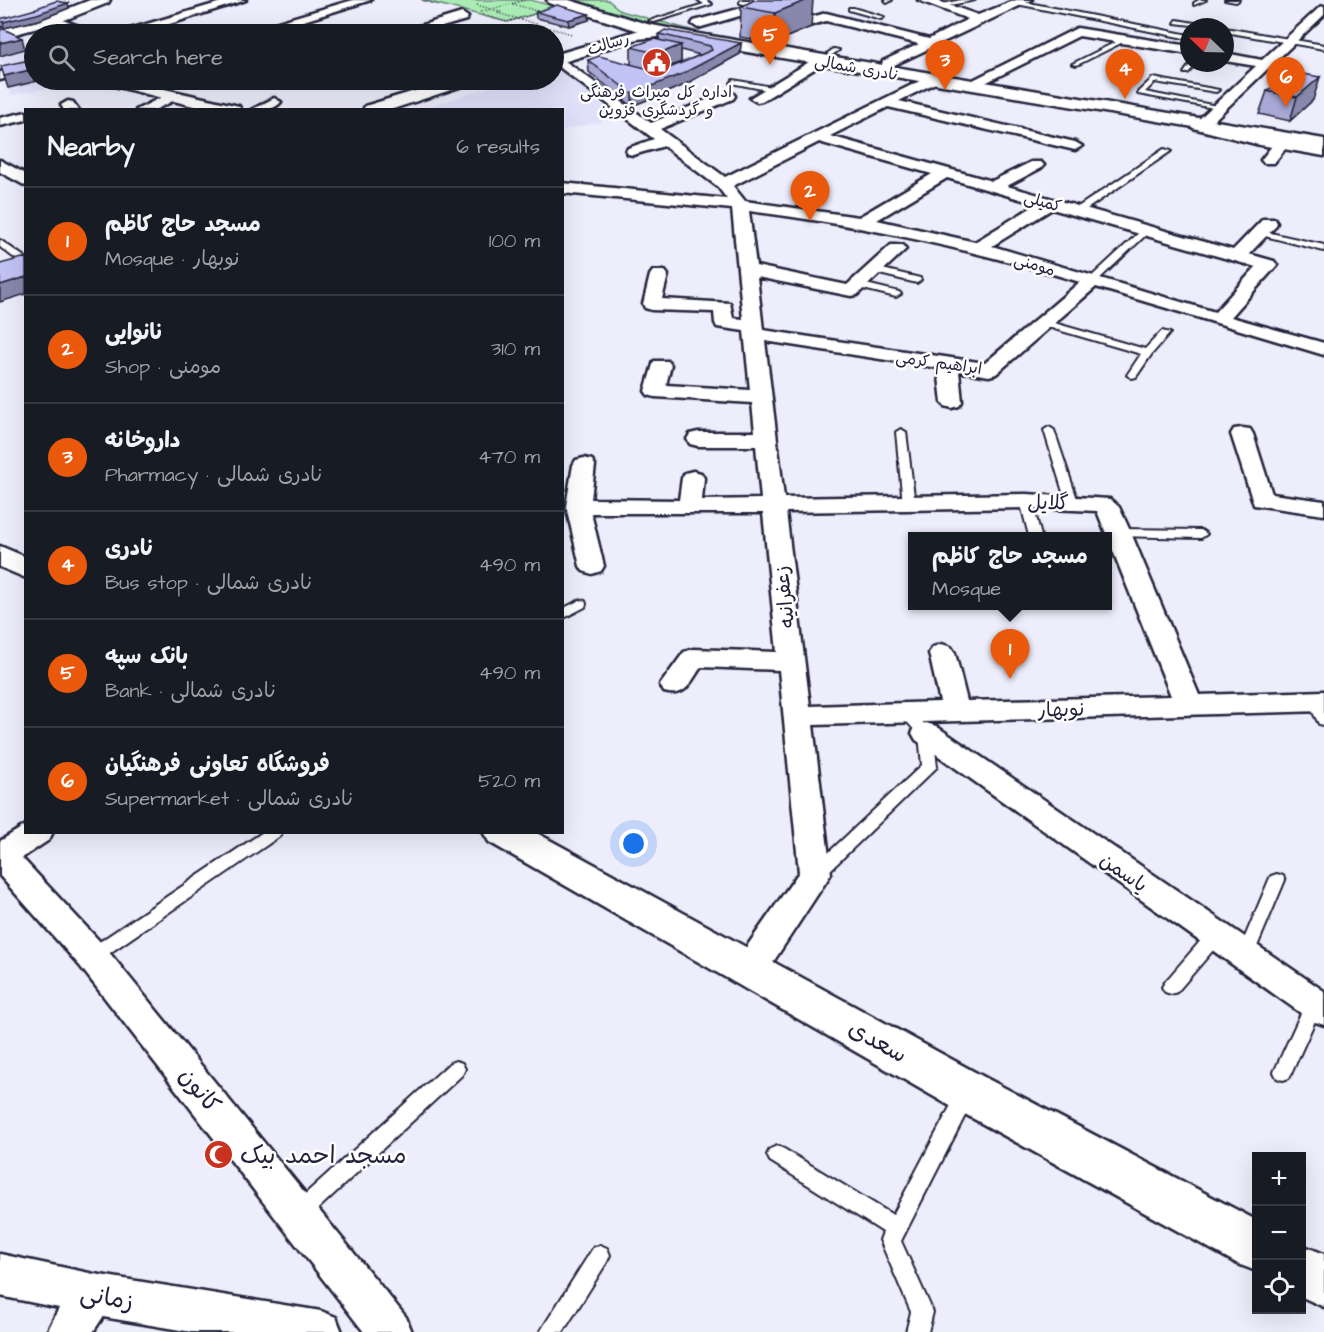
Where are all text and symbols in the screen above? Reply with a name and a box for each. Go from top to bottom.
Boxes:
pin: 5 [750,16,790,65]
north arrow [1180,18,1234,72]
search box [24,24,564,90]
street label: رسالت [585,27,632,61]
pin: 3 [926,40,964,90]
icon: search [45,41,78,74]
text: Search here [93,42,223,73]
public building icon: اداره کل میراث فرهنگی و گردشگری قزوین [640,47,672,79]
street label: نادری شمالی [813,50,901,86]
pin: 4 [1106,50,1144,99]
pin: 6 [1266,57,1306,107]
place label: اداره کل میراث فرهنگی و گردشگری قزوین [580,81,732,121]
text: Nearby [48,129,135,165]
text: 6 results [456,133,540,161]
pin: 2 [790,172,830,221]
street label: کمیلی [1022,186,1064,218]
text: مسجد حاج کاظم [105,209,261,240]
text: 1 [66,227,69,255]
text: 100 m [489,227,540,255]
text: Mosque · نوبهار [105,245,239,273]
street label: مومنی [1011,248,1058,282]
text: نانوایی [105,317,164,348]
text: 2 [62,335,73,363]
text: 310 m [491,335,540,363]
street label: ابراهیم کرمی [894,346,983,381]
text: Shop · مومنی [105,353,221,381]
text: داروخانه [105,425,181,456]
text: 3 [62,443,73,471]
text: 470 m [478,443,540,471]
text: Pharmacy · نادری شمالی [105,461,323,489]
street label: گلایل [1027,489,1069,517]
popup [908,532,1112,610]
text: نادری [105,533,155,564]
text: مسجد حاج کاظم [932,541,1088,572]
text: 4 [61,551,74,579]
text: 490 m [479,551,540,579]
street label: زعفرانیه [768,564,802,629]
text: Bus stop · نادری شمالی [105,569,313,597]
text: Mosque [932,575,1001,603]
pin: 1 [990,630,1030,679]
text: بانک سپه [105,641,188,672]
text: 5 [60,659,75,687]
text: 490 m [479,659,540,687]
text: Bank · نادری شمالی [105,677,277,705]
street label: نوبهار [1036,695,1085,725]
text: فروشگاه تعاونی فرهنگیان [105,749,330,780]
text: 6 [61,767,74,795]
text: 520 m [478,767,540,795]
text: Supermarket · نادری شمالی [105,785,354,813]
your location [619,829,648,858]
street label: یاسمن [1094,846,1153,899]
street label: سعدی [842,1012,913,1072]
street label: کانون [170,1060,228,1121]
mosque icon: مسجد احمد بیک [203,1139,235,1171]
place label: مسجد احمد بیک [240,1139,407,1173]
map controls [1252,1152,1306,1314]
button: + [1252,1152,1306,1206]
button: − [1252,1206,1306,1260]
button: locate [1252,1260,1306,1314]
street label: زمانی [78,1277,136,1319]

